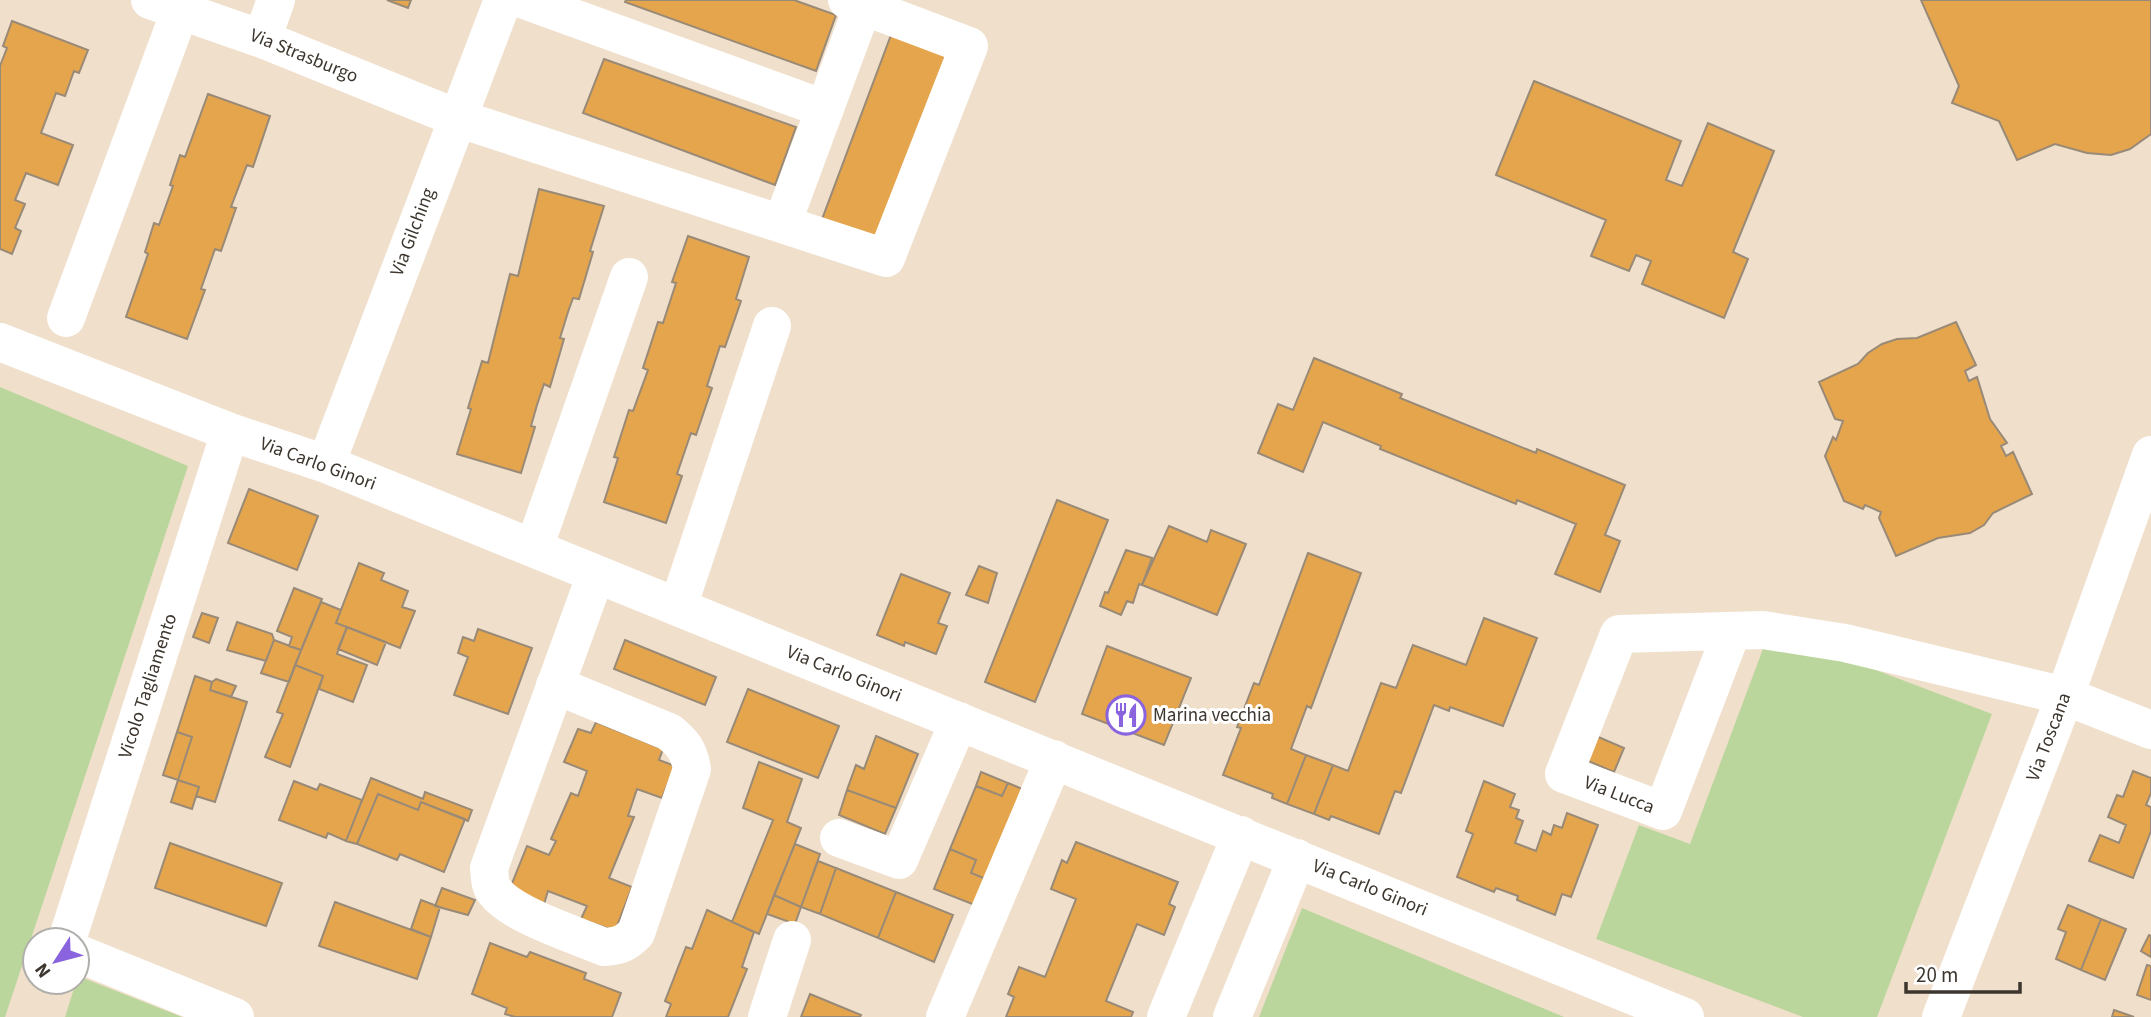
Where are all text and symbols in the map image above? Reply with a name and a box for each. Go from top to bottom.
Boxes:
street label: Via Strasburgo [246,22,362,90]
street label: Via Gilching [384,183,442,280]
street label: Via Carlo Ginori [256,430,380,498]
street label: Vicolo Tagliamento [112,610,184,762]
street label: Via Carlo Ginori [782,639,906,709]
street label: Via Toscana [2020,689,2078,785]
restaurant icon: Marina vecchia [1105,694,1147,736]
place label: Marina vecchia [1153,702,1271,729]
street label: Via Lucca [1580,769,1658,821]
street label: Via Carlo Ginori [1308,853,1432,923]
north arrow [21,926,91,996]
scale bar [1906,950,2020,994]
text: N [29,957,58,983]
text: 20 m [1916,960,1958,990]

